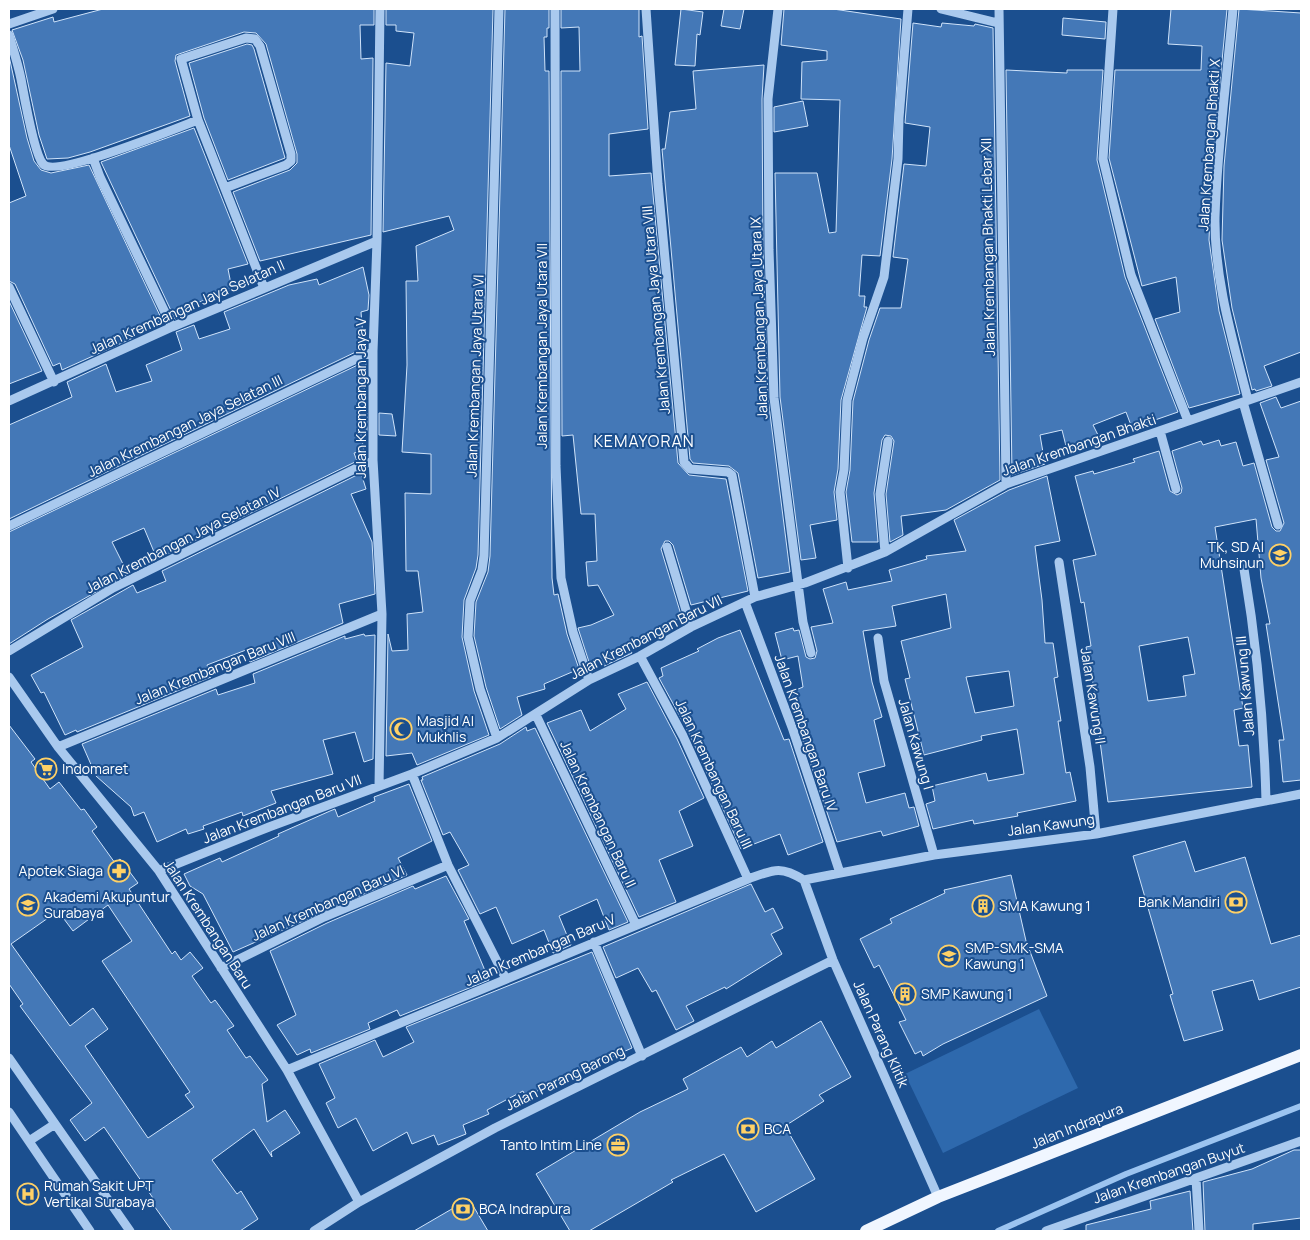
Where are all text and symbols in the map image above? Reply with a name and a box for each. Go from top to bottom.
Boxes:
street label: Jalan Krembangan Bhakti X [1193,58,1224,232]
street label: Jalan Krembangan Bhakti Lebar XII [976,138,999,356]
street label: Jalan Krembangan Jaya Utara VIII [637,205,674,415]
street label: Jalan Krembangan Jaya Utara IX [745,216,772,420]
street label: Jalan Krembangan Jaya Utara VII [532,243,551,449]
street label: Jalan Krembangan Jaya Selatan II [86,255,287,358]
street label: Jalan Krembangan Jaya Utara VI [461,274,488,478]
street label: Jalan Krembangan Jaya V [351,317,370,479]
street label: Jalan Krembangan Jaya Selatan III [84,370,285,481]
street label: Jalan Krembangan Bhakti [999,409,1158,480]
district label: KEMAYORAN [593,430,695,452]
street label: Jalan Krembangan Jaya Selatan IV [82,482,284,597]
place label: TK, SD Al Muhsinun [1200,537,1264,572]
school or university icon: TK, SD Al Muhsinun [1268,543,1292,567]
street label: Jalan Krembangan Baru VII [566,590,725,683]
street label: Jalan Krembangan Baru VIII [132,627,298,709]
street label: Jalan Kawung III [1231,635,1258,737]
street label: Jalan Kawung II [1077,646,1110,745]
street label: Jalan Krembangan Baru IV [771,652,843,815]
street label: Jalan Krembangan Baru III [671,696,758,852]
street label: Jalan Kawung I [894,696,939,792]
place label: Masjid Al Mukhlis [417,711,474,746]
mosque icon: Masjid Al Mukhlis [389,717,413,741]
street label: Jalan Krembangan Baru II [556,737,641,890]
supermarket icon: Indomaret [34,757,58,781]
place label: Indomaret [62,759,129,778]
street label: Jalan Krembangan Baru VII [200,769,364,848]
street label: Jalan Kawung [1006,809,1096,840]
street label: Jalan Krembangan Baru [159,855,257,992]
pharmacy icon: Apotek Siaga [107,859,131,883]
street label: Jalan Krembangan Baru VI [248,860,407,945]
place label: Apotek Siaga [19,861,103,880]
place label: Akademi Akupuntur Surabaya [44,887,170,922]
bank icon: Bank Mandiri [1224,890,1248,914]
place label: Bank Mandiri [1138,892,1220,911]
school or university icon: Akademi Akupuntur Surabaya [16,893,40,917]
building icon: SMA Kawung 1 [971,894,995,918]
place label: SMA Kawung 1 [999,896,1091,915]
street label: Jalan Krembangan Baru V [462,909,619,990]
place label: SMP-SMK-SMA Kawung 1 [965,938,1064,973]
school or university icon: SMP-SMK-SMA Kawung 1 [937,944,961,968]
street label: Jalan Parang Klitik [849,977,914,1091]
building icon: SMP Kawung 1 [893,982,917,1006]
place label: SMP Kawung 1 [921,984,1012,1003]
street label: Jalan Parang Barong [502,1040,628,1115]
street label: Jalan Indrapura [1028,1098,1126,1153]
bank icon: BCA [736,1117,760,1141]
place label: BCA [764,1119,791,1138]
office icon: Tanto Intim Line [606,1133,630,1157]
place label: Tanto Intim Line [500,1135,602,1154]
street label: Jalan Krembangan Buyut [1090,1137,1248,1207]
place label: Rumah Sakit UPT Vertikal Surabaya [44,1176,155,1211]
hospital icon: Rumah Sakit UPT Vertikal Surabaya [16,1182,40,1206]
bank icon: BCA Indrapura [451,1197,475,1221]
place label: BCA Indrapura [479,1199,571,1218]

